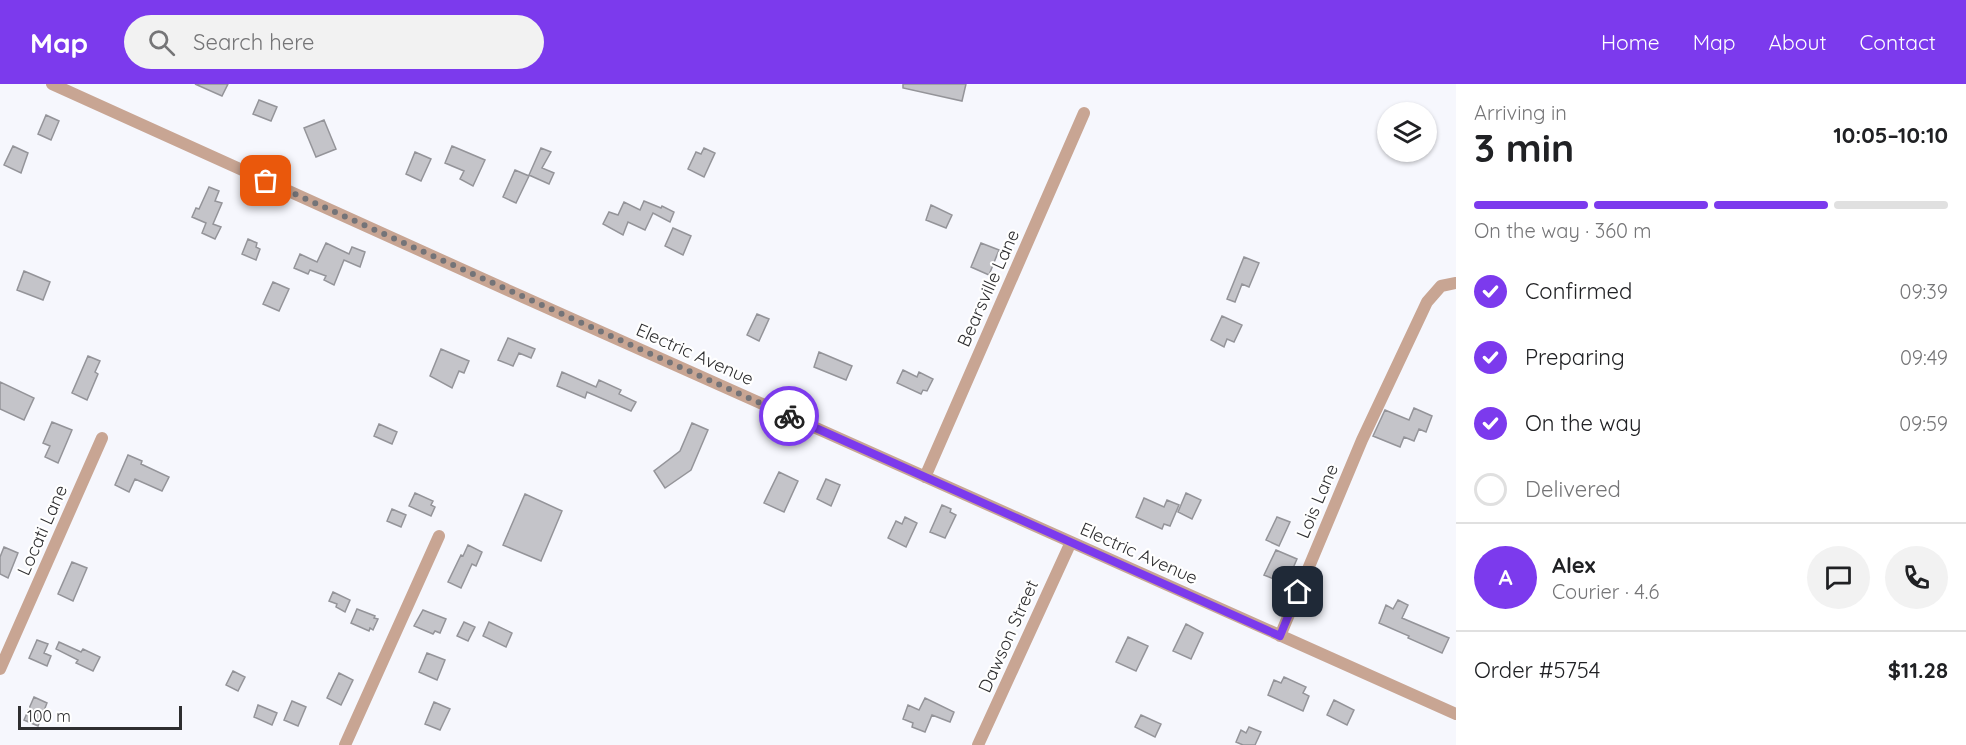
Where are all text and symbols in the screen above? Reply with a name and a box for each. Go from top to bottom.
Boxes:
search box [124,15,544,69]
text: Map [30,25,88,60]
icon: search [145,26,178,59]
text: Search here [193,28,315,56]
text: Home [1601,29,1660,55]
text: Map [1693,29,1736,55]
text: About [1769,29,1827,55]
text: Contact [1860,29,1936,55]
text: Arriving in [1474,100,1567,125]
map controls [1377,102,1437,162]
button: layers [1377,102,1437,162]
text: 10:05–10:10 [1833,121,1948,149]
text: 3 min [1474,123,1574,172]
pin [240,155,291,206]
icon: bag [249,164,282,197]
text: On the way · 360 m [1474,218,1652,243]
street label: Bearsville Lane [952,226,1024,350]
icon: check [1474,275,1507,308]
text: Confirmed [1525,277,1632,305]
text: 09:39 [1900,279,1948,304]
street label: Electric Avenue [633,318,757,390]
icon: check [1474,341,1507,374]
text: Preparing [1525,343,1625,371]
text: 09:49 [1900,345,1948,370]
courier [759,386,819,446]
icon: bike [773,400,806,433]
icon: check [1474,407,1507,440]
text: On the way [1525,409,1641,437]
text: 09:59 [1899,411,1948,436]
street label: Lois Lane [1291,460,1343,542]
text: Delivered [1525,475,1621,503]
street label: Locati Lane [12,481,72,579]
street label: Electric Avenue [1077,517,1201,589]
button: chat [1807,546,1870,609]
button: phone [1885,546,1948,609]
text: Alex [1552,551,1595,579]
text: A [1498,563,1513,591]
pin [1272,566,1323,617]
icon: home [1281,575,1314,608]
street label: Dawson Street [973,576,1043,696]
text: Courier · 4.6 [1552,579,1659,604]
text: Order #5754 [1474,656,1600,684]
text: $11.28 [1888,656,1948,684]
scale bar [18,703,182,730]
text: 100 m [27,706,71,726]

